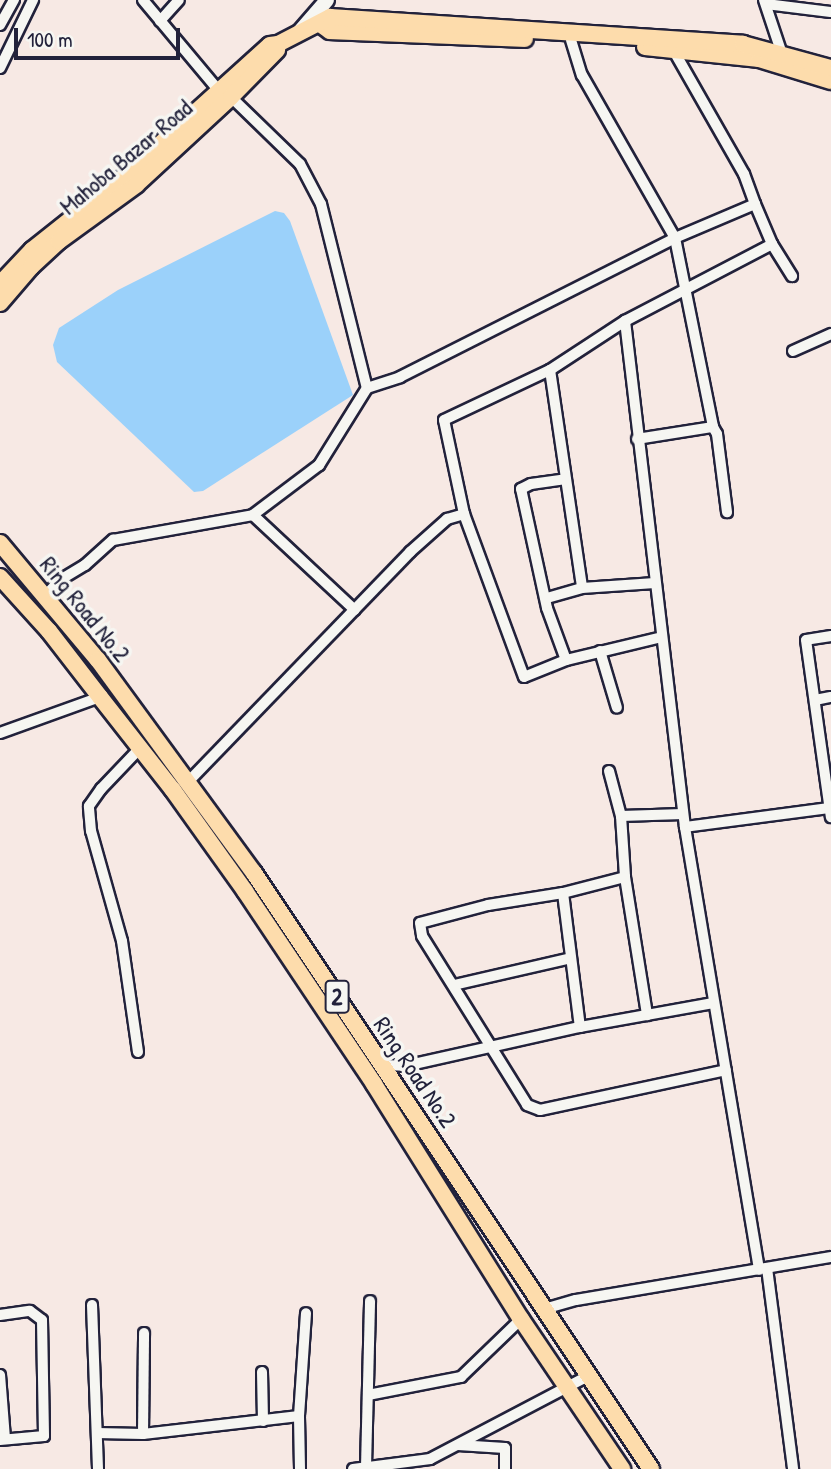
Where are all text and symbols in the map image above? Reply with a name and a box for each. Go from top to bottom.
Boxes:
scale bar [18,14,184,58]
text: 100 m [27,25,73,54]
street label: Mahoba Bazar Road [54,93,198,221]
street label: Ring Road No.2 [34,551,136,667]
road number: 2 [323,978,351,1016]
street label: Ring Road No.2 [368,1011,462,1133]

